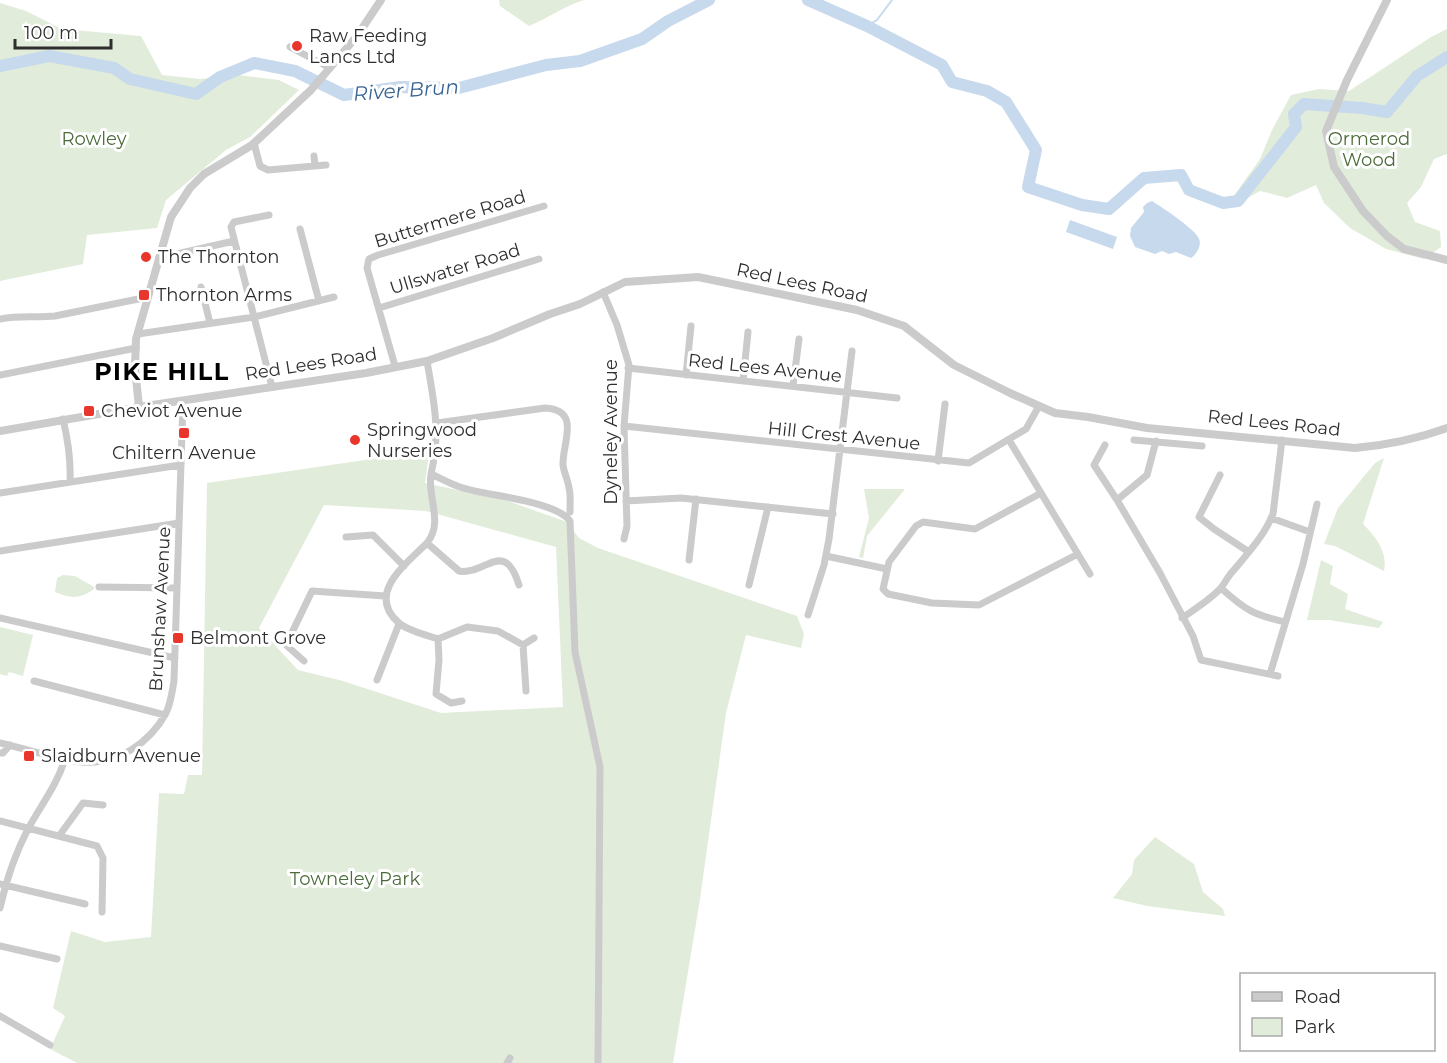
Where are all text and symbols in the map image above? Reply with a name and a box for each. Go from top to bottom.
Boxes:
scale bar [15,12,111,50]
text: 100 m [24,22,78,44]
place label: Raw Feeding Lancs Ltd [309,25,427,68]
marker: Raw Feeding Lancs Ltd [290,39,304,53]
water label: River Brun [352,74,460,106]
park label: Rowley [61,128,127,150]
park label: Ormerod Wood [1328,128,1410,171]
street label: Buttermere Road [372,185,528,253]
street label: Ullswater Road [387,239,523,299]
place label: The Thornton [158,246,280,268]
marker: The Thornton [139,250,153,264]
street label: Red Lees Road [734,258,870,308]
place label: Thornton Arms [156,284,292,306]
marker: Thornton Arms [137,288,151,302]
street label: Red Lees Road [243,343,379,385]
street label: Red Lees Avenue [687,349,843,387]
district label: PIKE HILL [94,357,230,386]
street label: Dyneley Avenue [600,359,622,505]
place label: Cheviot Avenue [101,400,243,422]
marker: Cheviot Avenue [82,404,96,418]
street label: Red Lees Road [1206,405,1342,441]
street label: Hill Crest Avenue [767,417,921,455]
place label: Springwood Nurseries [367,419,477,462]
marker: Chiltern Avenue [177,426,191,440]
marker: Springwood Nurseries [348,433,362,447]
place label: Chiltern Avenue [112,442,256,464]
street label: Brunshaw Avenue [145,526,175,692]
place label: Belmont Grove [190,627,326,649]
marker: Belmont Grove [171,631,185,645]
place label: Slaidburn Avenue [41,745,201,767]
marker: Slaidburn Avenue [22,749,36,763]
park label: Towneley Park [290,868,420,890]
legend [1240,973,1435,1051]
text: Road [1294,986,1341,1008]
text: Park [1294,1016,1335,1038]

